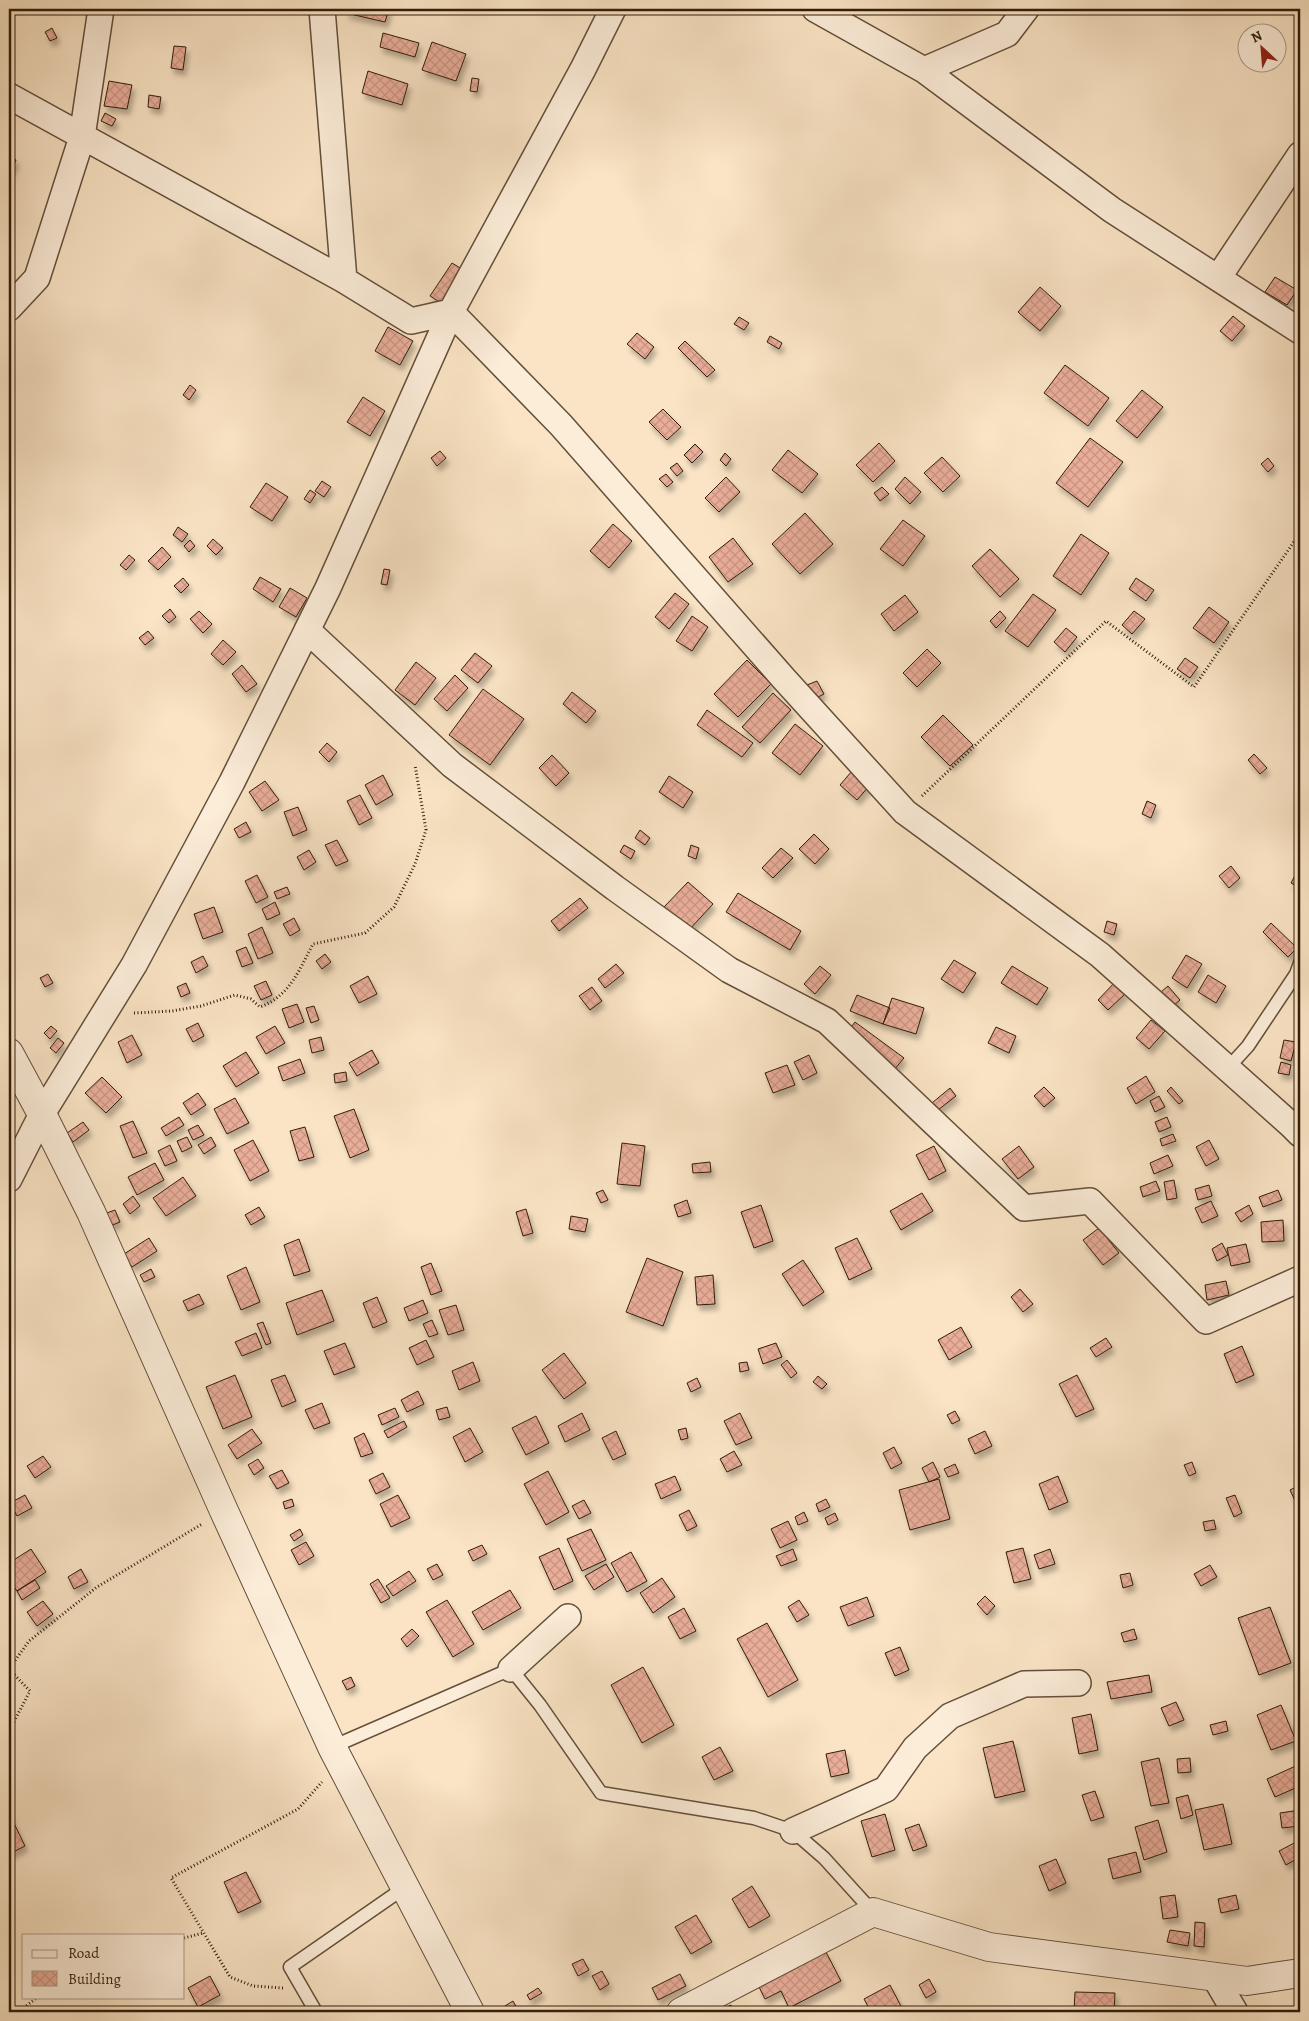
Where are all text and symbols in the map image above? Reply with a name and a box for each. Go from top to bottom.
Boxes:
north arrow [1236,22,1286,72]
text: N [1248,26,1265,48]
legend [22,1934,185,1998]
text: Road [68,1943,100,1963]
text: Building [68,1969,121,1989]

